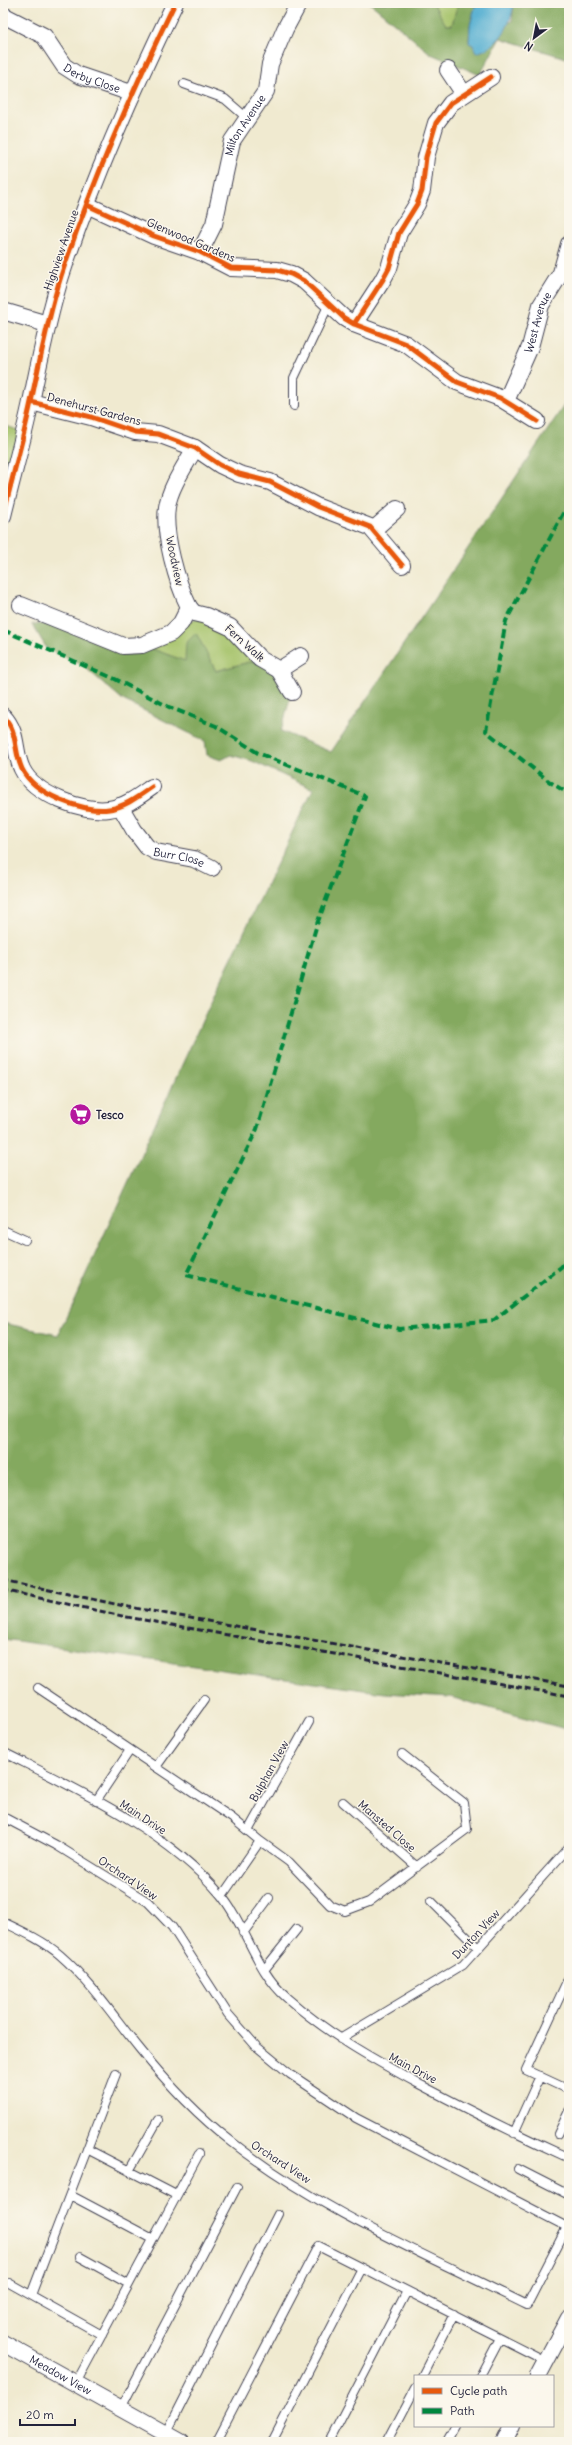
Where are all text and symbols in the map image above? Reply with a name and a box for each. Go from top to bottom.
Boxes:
north arrow [514,18,554,58]
text: N [522,39,536,54]
street label: Derby Close [61,61,122,96]
street label: Milton Avenue [222,92,269,157]
street label: Highview Avenue [41,208,81,292]
street label: Glenwood Gardens [145,215,237,265]
street label: West Avenue [521,289,555,355]
street label: Denehurst Gardens [45,390,143,428]
street label: Woodview [163,535,187,588]
street label: Fern Walk [222,621,268,665]
street label: Burr Close [152,845,207,870]
supermarket icon: Tesco [68,1102,94,1128]
place label: Tesco [96,1108,124,1122]
street label: Bulphan View [246,1738,292,1804]
street label: Main Drive [117,1797,169,1837]
street label: Mansted Close [355,1797,419,1855]
street label: Orchard View [96,1853,161,1903]
street label: Dunton View [449,1906,503,1962]
street label: Main Drive [386,2049,440,2087]
street label: Orchard View [248,2137,314,2187]
street label: Meadow View [27,2352,94,2398]
legend [414,2375,554,2427]
text: Cycle path [450,2383,507,2398]
scale bar [20,2401,75,2427]
text: Path [450,2403,475,2418]
text: 20 m [26,2407,54,2422]

